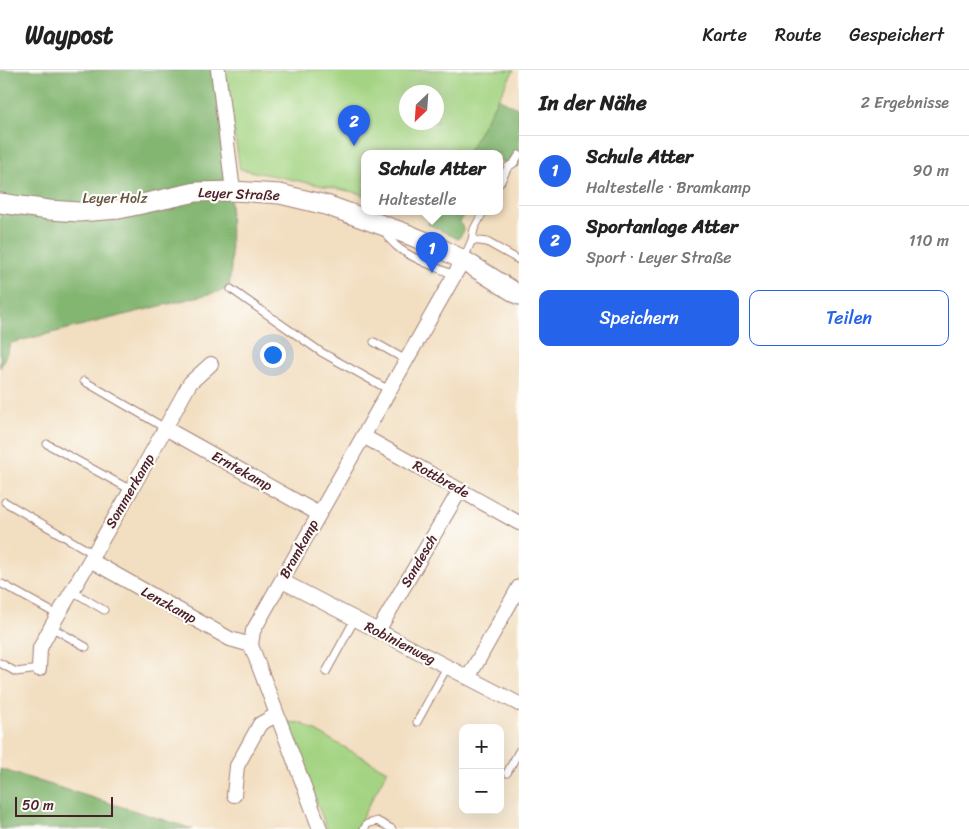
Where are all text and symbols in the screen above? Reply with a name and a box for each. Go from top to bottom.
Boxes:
text: Waypost [25,14,113,56]
text: Karte [702,19,747,51]
text: Route [775,19,821,51]
text: Gespeichert [849,19,944,51]
text: In der Nähe [539,84,647,122]
north arrow [399,85,444,130]
text: 2 Ergebnisse [861,88,949,117]
pin: 2 [338,105,370,146]
text: Schule Atter [586,140,693,173]
popup [361,150,503,215]
text: Schule Atter [379,152,485,185]
text: 1 [552,156,558,185]
text: 90 m [913,156,949,185]
text: Haltestelle · Bramkamp [586,173,751,202]
street label: Leyer Straße [198,180,280,208]
text: Haltestelle [379,185,456,214]
park label: Leyer Holz [83,186,148,211]
text: Sportanlage Atter [586,210,738,243]
text: 2 [550,226,560,255]
text: 110 m [909,226,949,255]
pin: 1 [416,232,448,273]
text: Sport · Leyer Straße [586,243,731,272]
button: Speichern [539,290,739,346]
button: Teilen [749,290,949,346]
your location [260,342,286,368]
street label: Erntekamp [207,444,278,498]
street label: Sommerkamp [98,448,162,533]
street label: Rottbrede [408,453,474,505]
street label: Bramkamp [272,514,326,583]
street label: Sandesch [394,530,444,592]
street label: Lenzkamp [136,579,202,631]
street label: Robinienweg [360,614,440,672]
map controls [459,724,504,814]
button: + [459,724,504,769]
button: − [459,769,504,814]
text: 50 m [22,793,54,818]
scale bar [15,794,112,817]

